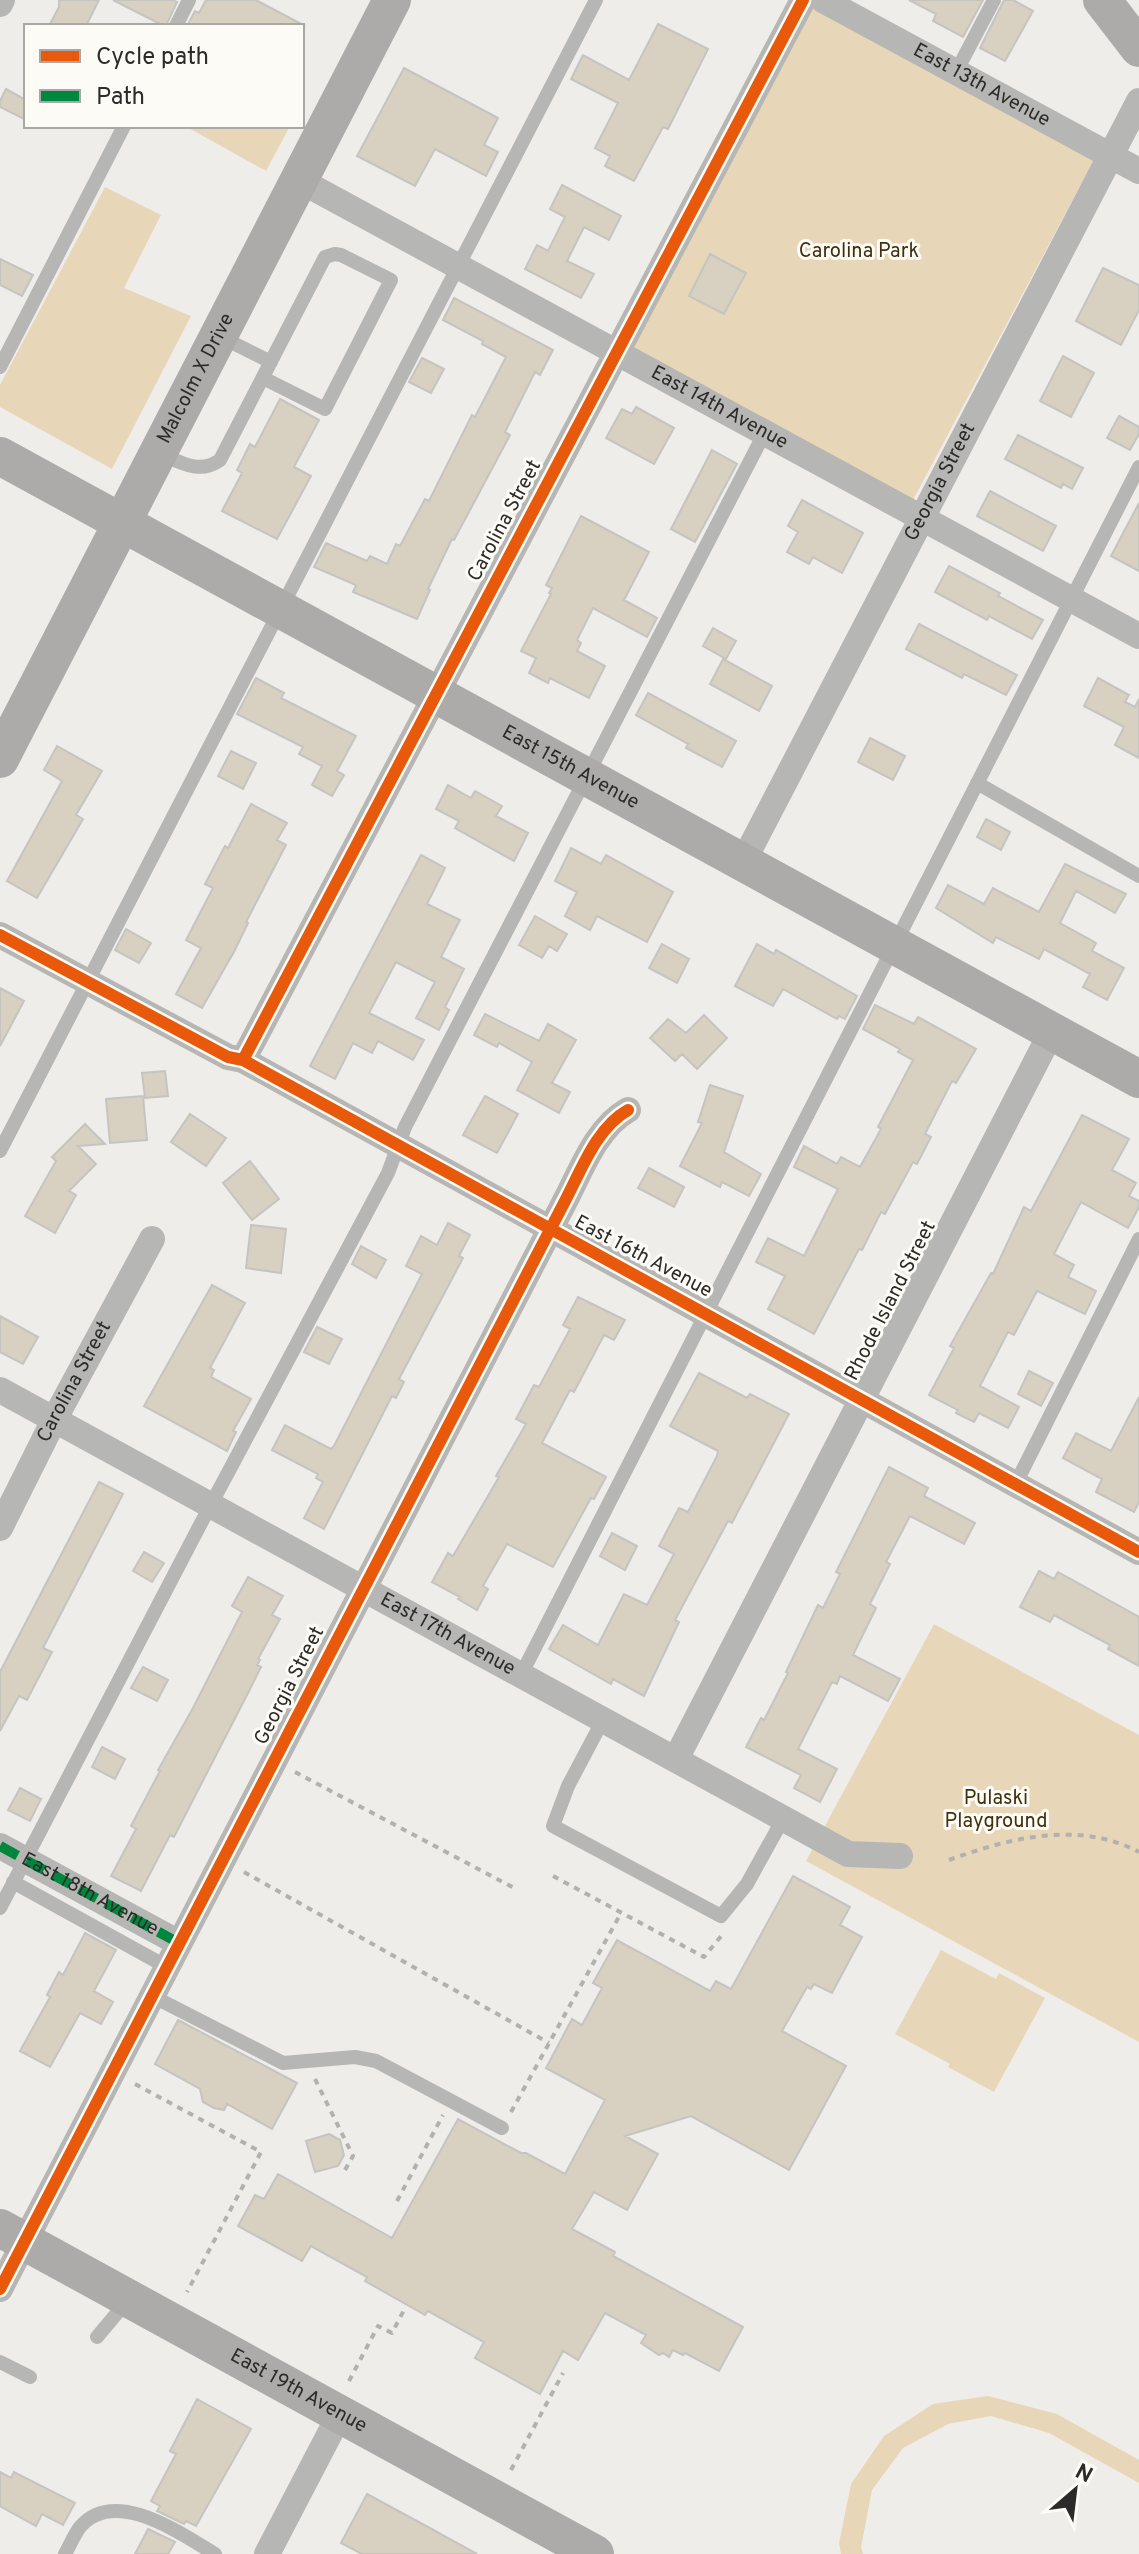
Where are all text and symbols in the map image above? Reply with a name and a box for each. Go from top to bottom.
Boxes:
legend [24,24,304,128]
street label: East 13th Avenue [908,38,1054,133]
text: Cycle path [96,43,209,73]
text: Path [96,83,145,113]
park label: Carolina Park [799,239,919,265]
street label: Malcolm X Drive [152,309,241,449]
street label: East 14th Avenue [646,360,792,456]
street label: Georgia Street [899,419,982,546]
street label: Carolina Street [462,456,548,586]
street label: East 15th Avenue [497,720,644,816]
street label: East 16th Avenue [570,1210,716,1304]
street label: Rhode Island Street [839,1217,943,1385]
street label: Carolina Street [32,1317,118,1447]
street label: East 17th Avenue [375,1587,520,1682]
street label: Georgia Street [249,1622,331,1750]
park label: Pulaski Playground [945,1786,1047,1835]
street label: East 18th Avenue [16,1847,163,1942]
street label: East 19th Avenue [225,2343,371,2439]
north arrow [1035,2450,1115,2530]
text: N [1070,2459,1097,2490]

